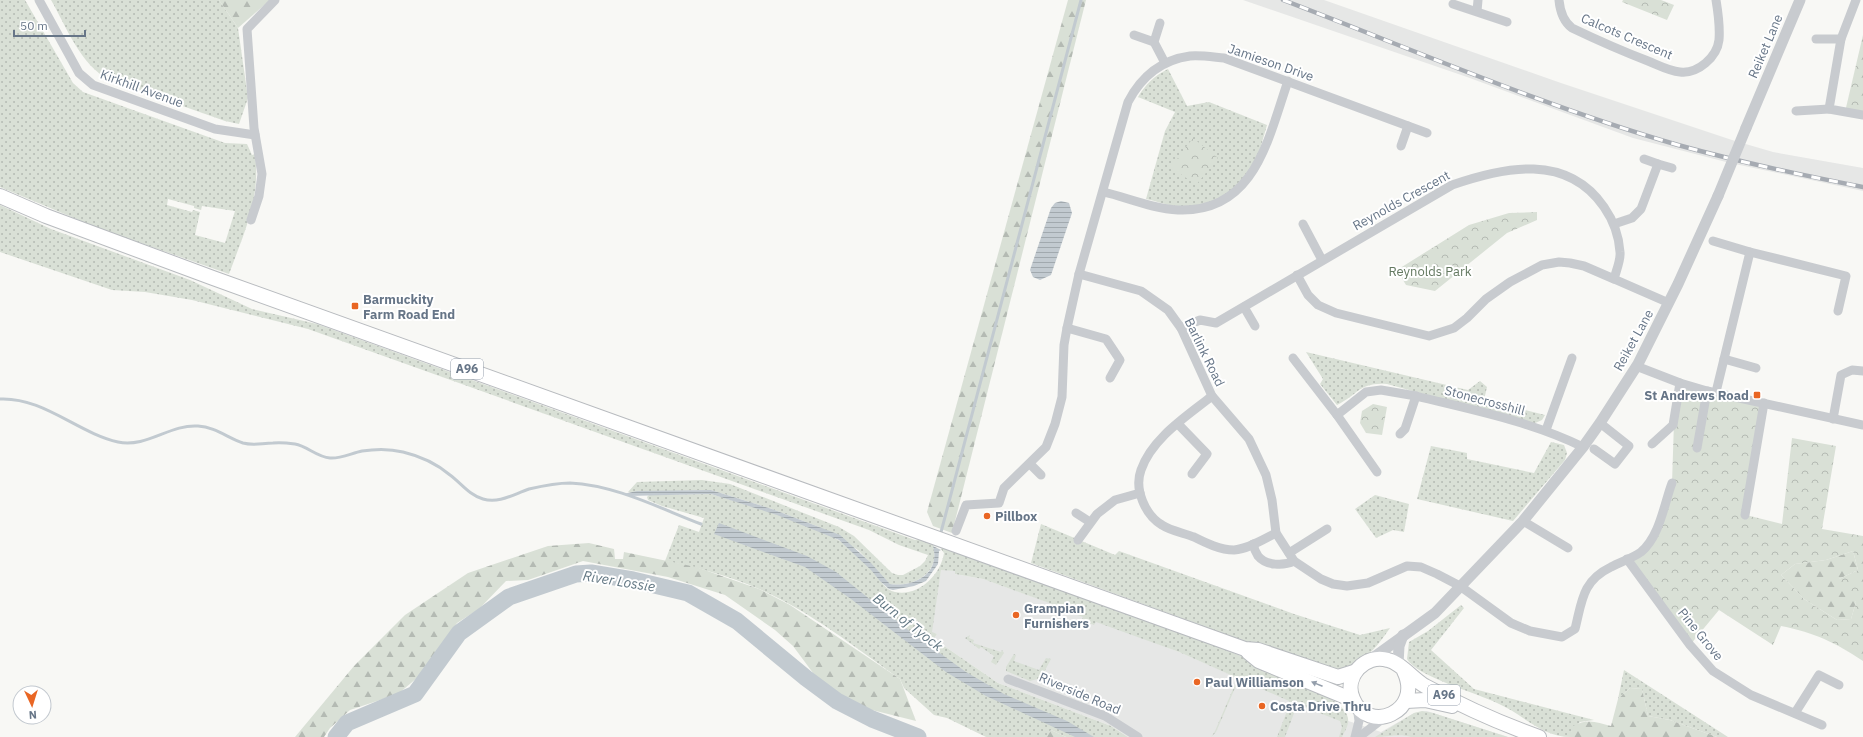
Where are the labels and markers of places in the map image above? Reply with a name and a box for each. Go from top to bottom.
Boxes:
place label: Barmuckity Farm Road End [363,291,455,323]
marker: Barmuckity Farm Road End [350,301,360,311]
place label: St Andrews Road [1644,387,1749,404]
marker: St Andrews Road [1752,390,1762,400]
place label: Pillbox [995,508,1038,525]
marker: Pillbox [982,511,992,521]
place label: Grampian Furnishers [1024,600,1090,632]
marker: Grampian Furnishers [1011,610,1021,620]
place label: Paul Williamson [1205,674,1304,691]
marker: Paul Williamson [1192,677,1202,687]
place label: Costa Drive Thru [1270,698,1371,715]
marker: Costa Drive Thru [1257,701,1267,711]

